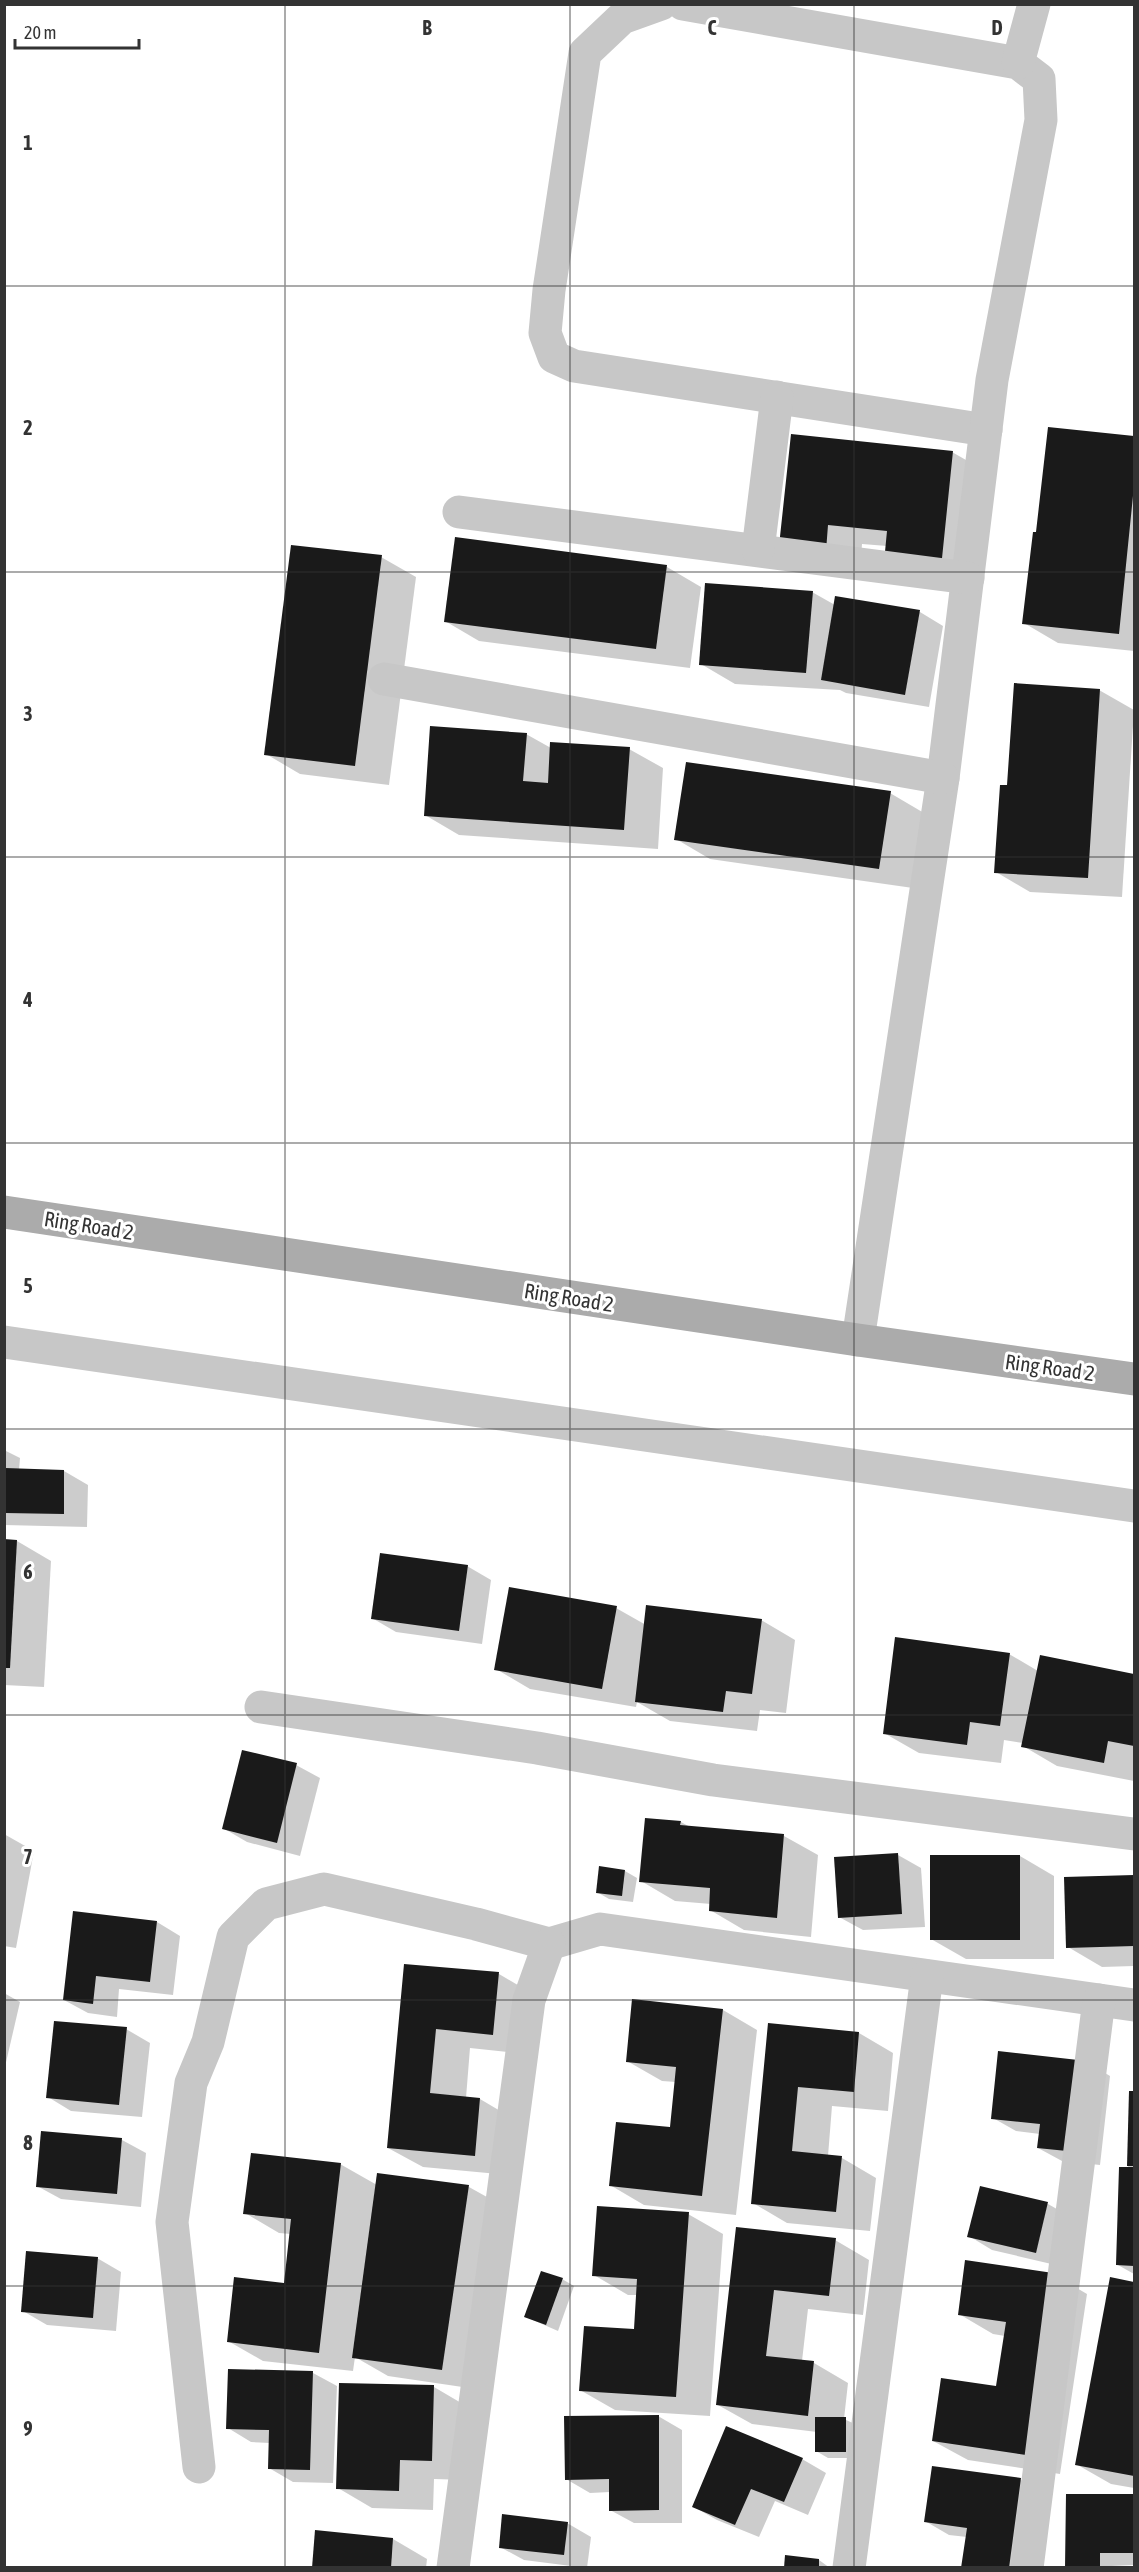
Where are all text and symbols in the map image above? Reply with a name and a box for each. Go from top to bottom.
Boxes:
scale bar [15,12,140,50]
text: B [422,16,432,39]
text: C [708,16,717,39]
text: D [991,16,1003,39]
text: 20 m [24,22,56,43]
text: 1 [23,131,33,154]
text: 2 [23,416,33,439]
text: 3 [23,702,33,725]
text: 4 [22,988,33,1011]
street label: Ring Road 2 [43,1206,135,1244]
text: 5 [23,1274,33,1297]
street label: Ring Road 2 [523,1278,615,1316]
street label: Ring Road 2 [1004,1349,1096,1385]
text: 6 [23,1560,33,1583]
text: 7 [23,1845,33,1868]
text: 8 [23,2131,33,2154]
text: 9 [23,2417,33,2440]

